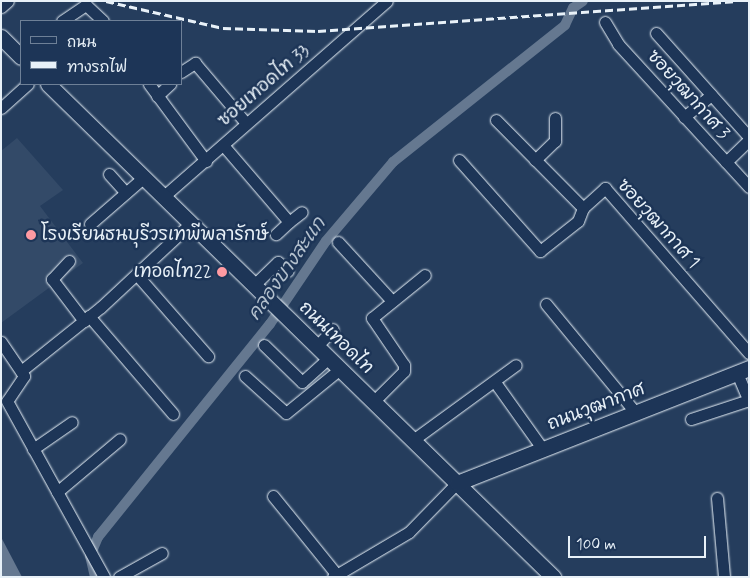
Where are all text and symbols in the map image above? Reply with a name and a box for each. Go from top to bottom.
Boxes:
legend [20,20,182,85]
text: ถนน [67,33,96,53]
street label: ซอยเทอดไท 33 [214,40,314,132]
street label: ซอยวุฒากาศ 3 [642,46,734,144]
text: ทางรถไฟ [67,58,127,78]
street label: ซอยวุฒากาศ 1 [612,175,704,273]
water label: คลองบางสะแก [243,213,331,325]
place label: โรงเรียนธนบุรีวรเทพีพลารักษ์ [41,224,269,246]
marker: โรงเรียนธนบุรีวรเทพีพลารักษ์ [25,229,37,241]
place label: เทอดไท22 [134,261,212,283]
marker: เทอดไท22 [216,266,228,278]
street label: ถนนเทอดไท [294,297,378,379]
street label: ถนนวุฒากาศ [544,379,648,435]
scale bar [570,526,708,558]
text: 100 m [576,535,616,555]

